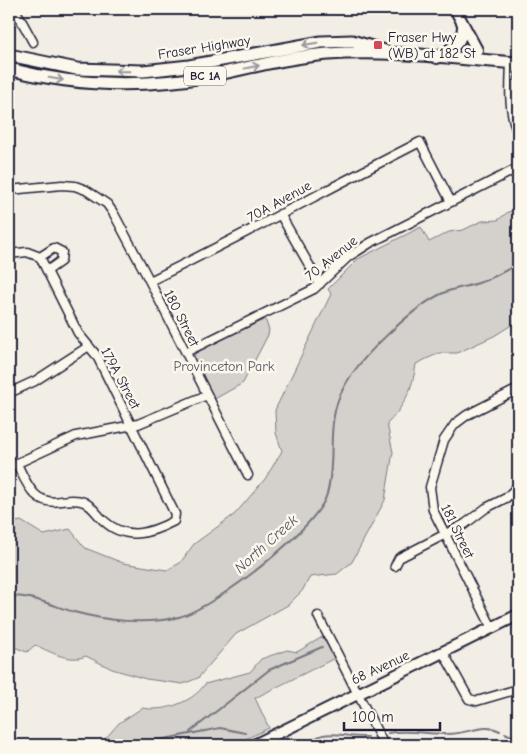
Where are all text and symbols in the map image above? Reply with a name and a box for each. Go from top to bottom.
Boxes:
place label: Fraser Hwy (WB) at 182 St [388,29,477,62]
street label: Fraser Highway [157,32,252,63]
one-way arrow [303,39,319,49]
marker: Fraser Hwy (WB) at 182 St [372,39,384,51]
one-way arrow [244,61,260,71]
one-way arrow [115,66,132,76]
road number: BC 1A [184,66,226,85]
one-way arrow [48,75,64,85]
street label: 70A Avenue [244,177,314,226]
street label: 70 Avenue [302,232,361,285]
street label: 180 Street [160,287,203,350]
street label: 179A Street [97,344,144,413]
park label: Provinceton Park [173,358,275,375]
street label: 181 Street [437,501,478,562]
water label: North Creek [231,511,302,577]
street label: 68 Avenue [348,647,412,688]
scale bar [344,699,441,731]
text: 100 m [352,708,394,726]

